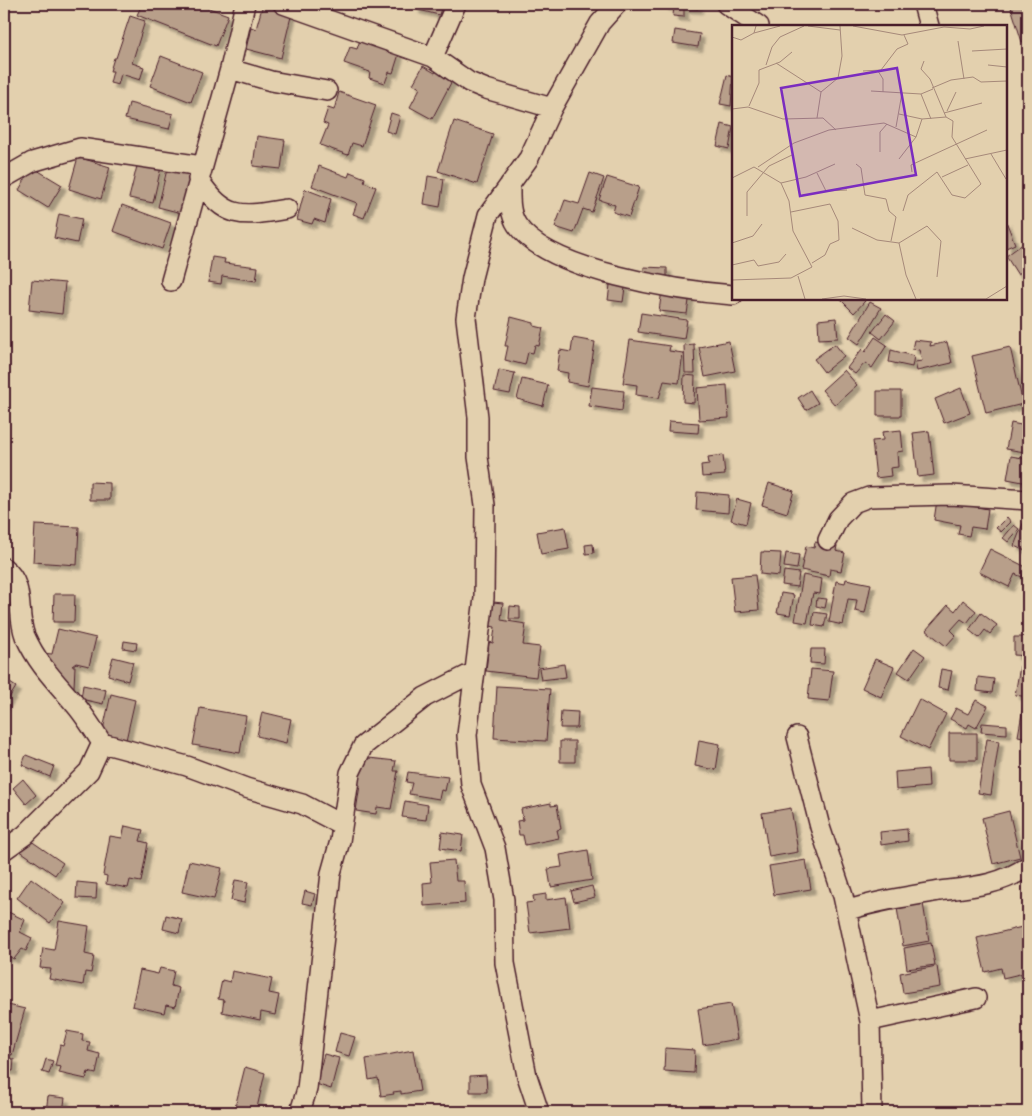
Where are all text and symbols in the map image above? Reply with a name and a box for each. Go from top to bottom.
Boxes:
inset map [732,25,1007,300]

